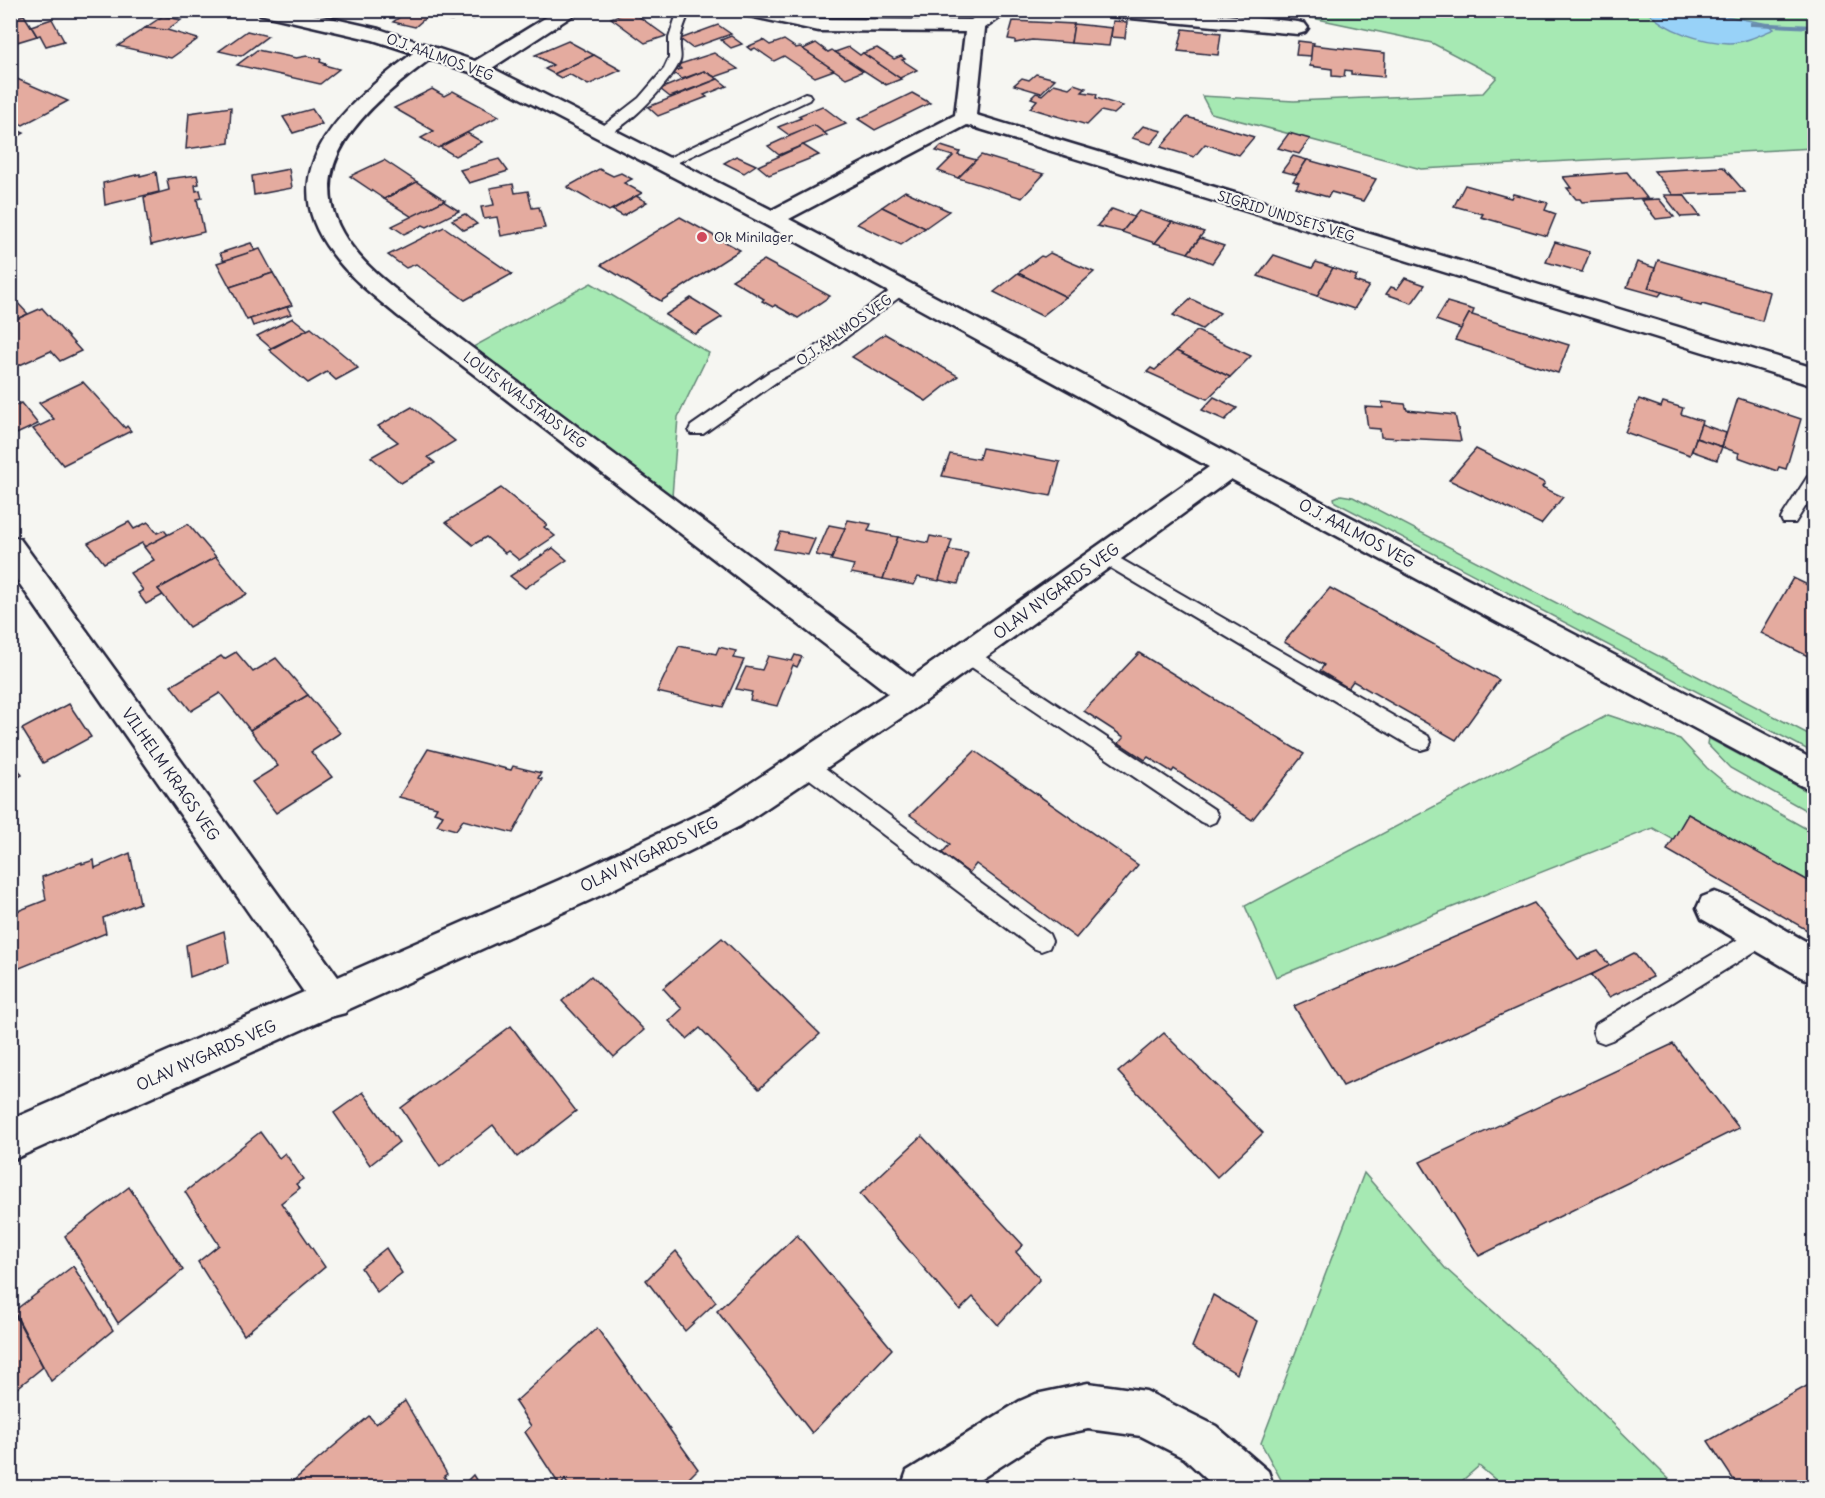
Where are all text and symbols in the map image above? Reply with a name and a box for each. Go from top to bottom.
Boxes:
street label: O.J. AALMOS VEG [384,29,496,85]
street label: SIGRID UNDSETS VEG [1215,187,1357,245]
place label: Ok Minilager [714,228,793,246]
marker: Ok Minilager [695,230,709,244]
street label: O.J. AALMOS VEG [793,290,895,370]
street label: LOUIS KVALSTADS VEG [460,348,590,452]
street label: O.J. AALMOS VEG [1295,494,1419,572]
street label: OLAV NYGARDS VEG [989,538,1123,644]
street label: VILHELM KRAGS VEG [118,704,224,844]
street label: OLAV NYGARDS VEG [577,812,721,896]
street label: OLAV NYGARDS VEG [133,1015,279,1095]

